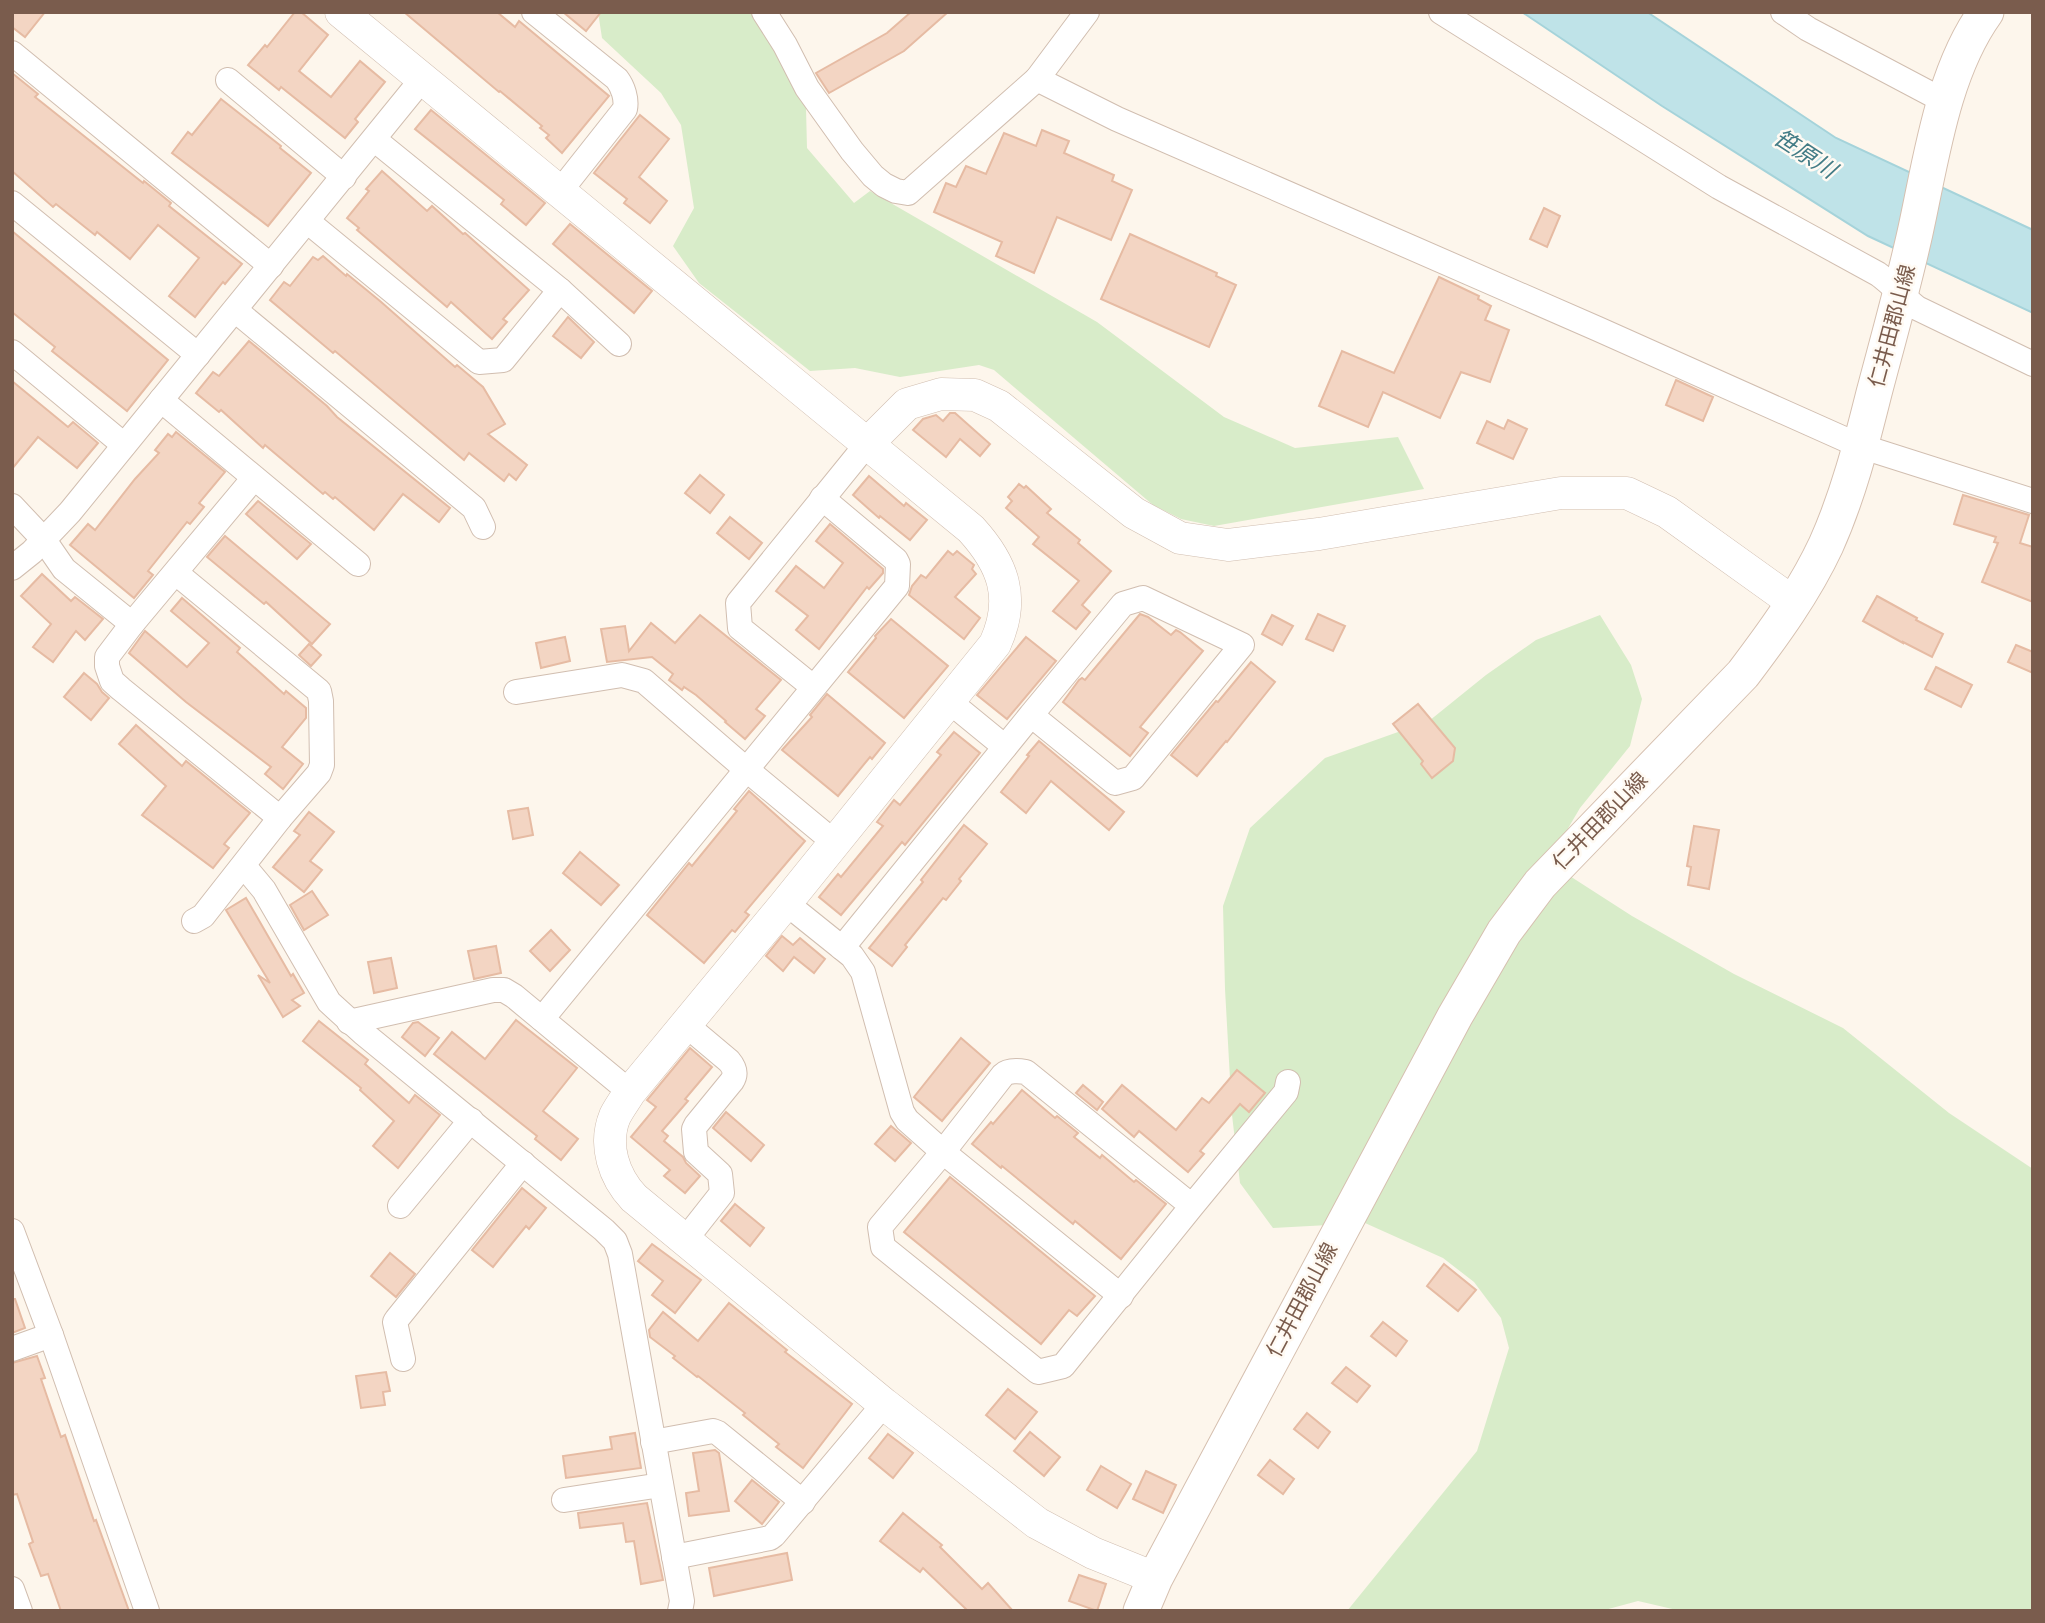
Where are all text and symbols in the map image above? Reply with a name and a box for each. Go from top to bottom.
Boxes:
water label: 笹原川 [1767,121,1845,188]
street label: 仁井田郡山線 [1861,261,1923,391]
street label: 仁井田郡山線 [1545,765,1655,877]
street label: 仁井田郡山線 [1259,1237,1345,1363]

